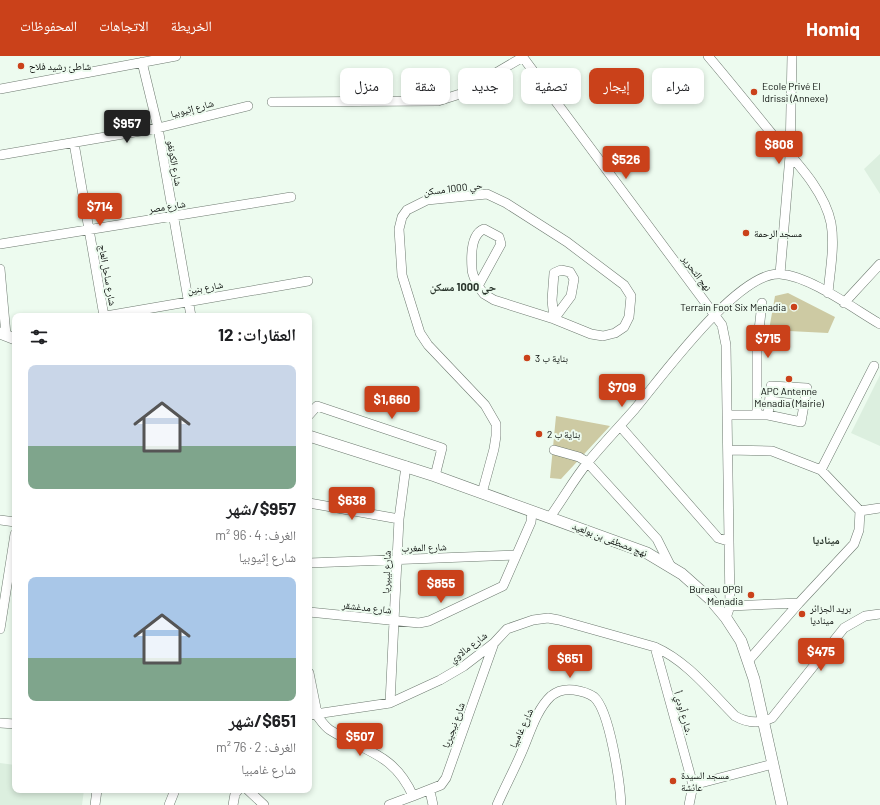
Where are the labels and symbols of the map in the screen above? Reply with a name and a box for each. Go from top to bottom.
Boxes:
place label: شاطئ رشيد فلاح [29,60,91,73]
marker: شاطئ رشيد فلاح [16,61,26,71]
place label: Ecole Privé El Idrissi (Annexe) [762,80,828,104]
marker: Ecole Privé El Idrissi (Annexe) [749,87,759,97]
street label: شارع إثيوبيا [169,96,216,121]
pin: $957 [103,110,151,144]
pin: $808 [755,131,803,165]
street label: شارع الكونغو [164,139,185,187]
pin: $526 [602,146,650,180]
street label: حي 1000 مسكن [423,178,484,200]
pin: $714 [76,193,124,227]
street label: شارع مصر [147,197,187,216]
place label: مسجد الرحمة [754,227,803,239]
marker: مسجد الرحمة [741,228,751,238]
street label: شارع ساحل العاج [96,243,119,307]
street label: نهج التحرير [678,252,714,294]
street label: شارع بنين [186,278,224,297]
district label: حي 1000 مسكن [430,280,496,295]
place label: Terrain Foot Six Menadia [680,301,786,313]
marker: Terrain Foot Six Menadia [789,302,799,312]
pin: $715 [744,325,792,359]
place label: بناية ب 3 [535,352,568,364]
marker: بناية ب 3 [522,353,532,363]
pin: $709 [598,374,646,408]
marker: APC Antenne Menadia (Mairie) [784,374,794,384]
place label: APC Antenne Menadia (Mairie) [754,385,824,409]
pin: $1,660 [359,386,425,420]
place label: بناية ب 2 [547,428,580,440]
marker: بناية ب 2 [534,429,544,439]
pin: $638 [328,487,376,521]
street label: نهج مصطفى بن بولعيد [571,519,649,560]
district label: ميناديا [812,533,840,546]
street label: شارع المغرب [401,540,447,555]
street label: شارع ليبيريا [379,550,394,594]
pin: $855 [417,570,465,604]
place label: Bureau OPGI Menadia [689,583,743,607]
marker: Bureau OPGI Menadia [746,590,756,600]
street label: شارع مدغشقر [340,598,393,617]
place label: بريد الجزائر ميناديا [809,602,852,626]
marker: بريد الجزائر ميناديا [797,609,807,619]
street label: شارع مالاوي [447,629,491,667]
pin: $475 [797,638,845,672]
pin: $651 [546,645,594,679]
street label: شارع أودي أ. [669,689,696,737]
street label: شارع نيجيريا [439,700,468,750]
street label: شارع غامبيا [507,706,536,750]
pin: $507 [336,723,384,757]
place label: مسجد السيدة عائشة [681,769,730,793]
marker: مسجد السيدة عائشة [668,776,678,786]

